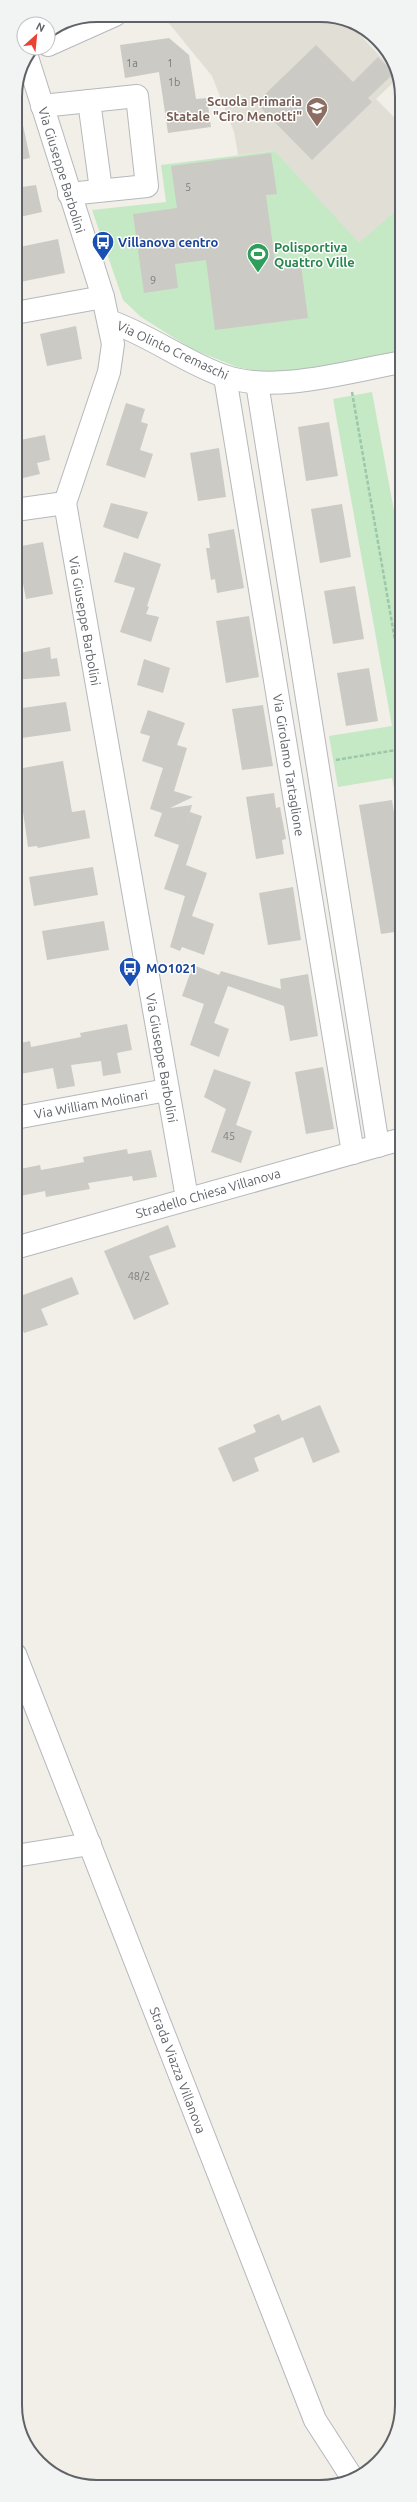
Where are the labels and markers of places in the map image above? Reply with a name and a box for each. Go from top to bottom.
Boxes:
place label: Scuola Primaria Statale "Ciro Menotti" [166,94,302,123]
school or university icon: Scuola Primaria Statale "Ciro Menotti" [304,95,330,128]
bus stop icon: Villanova centro [90,229,116,262]
place label: Villanova centro [118,235,219,249]
place label: Polisportiva Quattro Ville [274,240,355,269]
sports icon: Polisportiva Quattro Ville [245,241,271,274]
bus stop icon: MO1021 [117,955,143,988]
place label: MO1021 [146,961,197,975]

